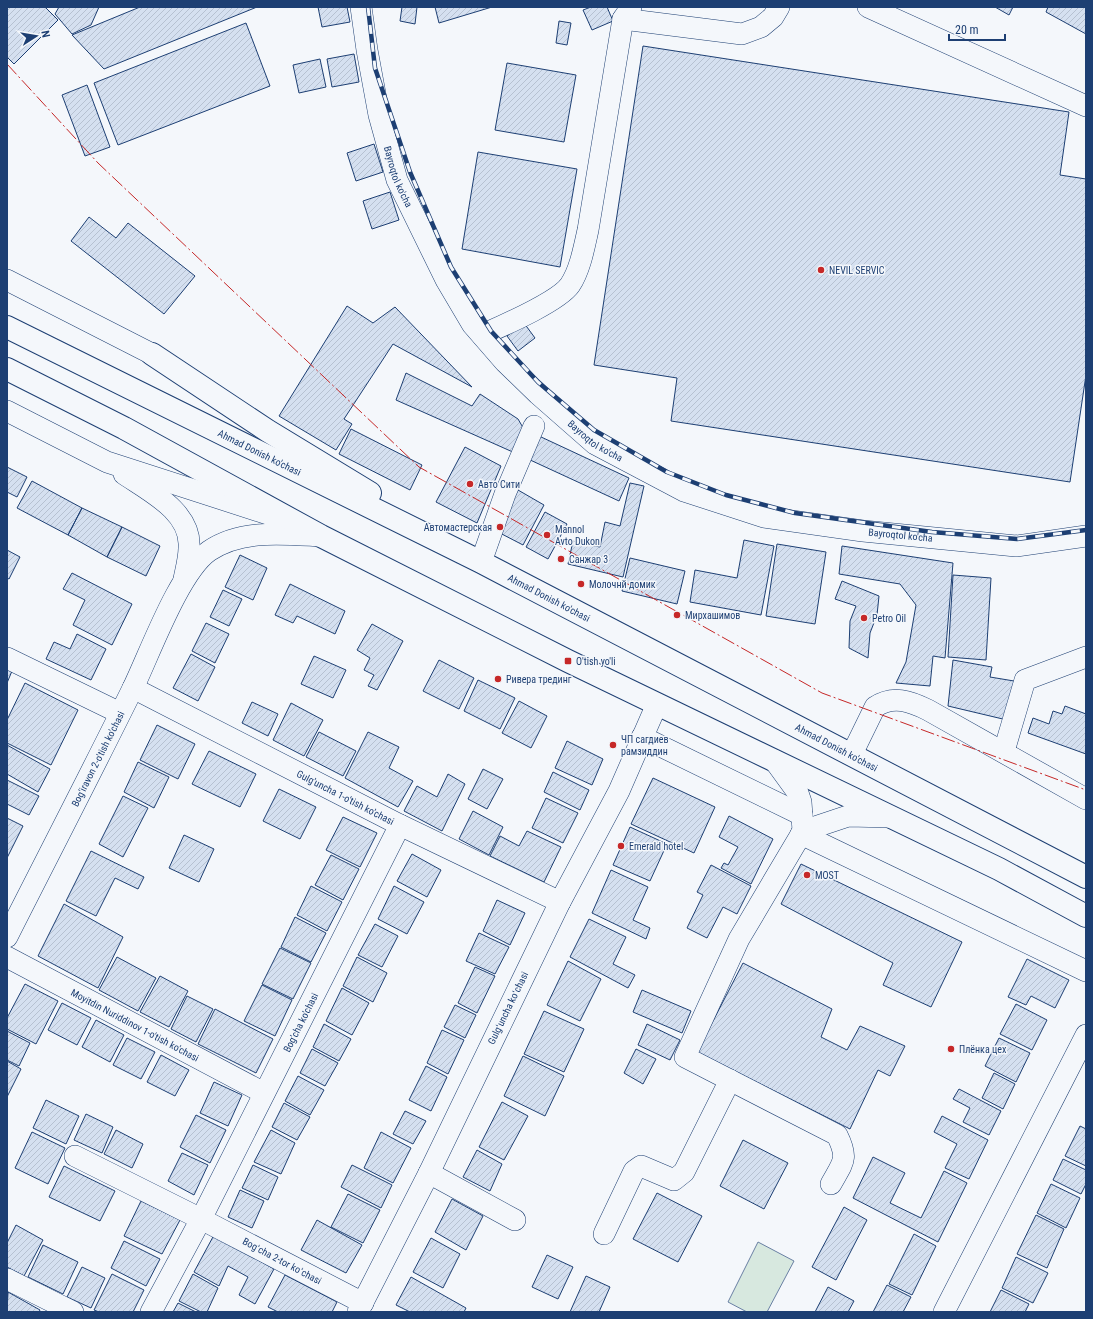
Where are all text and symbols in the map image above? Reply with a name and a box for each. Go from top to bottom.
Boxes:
north arrow [16,16,56,56]
scale bar [949,16,1005,42]
text: 20 m [955,23,979,37]
text: N [38,29,52,39]
street label: Bayroqtol ko'cha [382,145,415,209]
marker: NEVIL SERVIC [816,265,826,275]
place label: NEVIL SERVIC [829,265,885,276]
street label: Bayroqtol ko'cha [566,418,625,463]
street label: Ahmad Donish ko'chasi [216,427,303,477]
marker: Авто Сити [465,479,475,489]
place label: Авто Сити [478,479,520,490]
place label: Автомастерская [424,522,492,533]
marker: Автомастерская [495,522,505,532]
place label: Mannol Avto Dukon [555,524,600,547]
street label: Bayroqtol ko'cha [868,526,933,543]
marker: Mannol Avto Dukon [542,530,552,540]
marker: Санжар 3 [556,554,566,564]
place label: Санжар 3 [569,554,608,565]
street label: Ahmad Donish ko'chasi [506,572,592,623]
marker: Молочнй домик [576,579,586,589]
place label: Молочнй домик [589,579,656,590]
marker: Мирхашимов [672,610,682,620]
place label: Мирхашимов [685,610,740,621]
marker: Petro Oil [859,613,869,623]
place label: Petro Oil [872,613,906,624]
marker: O'tish yo'li [563,656,573,666]
place label: O'tish yo'li [576,656,615,667]
marker: Ривера трединг [493,674,503,684]
place label: Ривера трединг [506,674,572,685]
street label: Bog'iravon 2-o'tish ko'chasi [69,709,126,808]
street label: Ahmad Donish ko'chasi [794,721,880,773]
place label: ЧП сагдиев рамзиддин [621,734,669,757]
marker: ЧП сагдиев рамзиддин [608,740,618,750]
street label: Gulg'uncha 1-o'tish ko'chasi [295,768,396,827]
marker: Emerald hotel [616,841,626,851]
place label: Emerald hotel [629,841,683,852]
marker: MOST [802,870,812,880]
place label: MOST [815,870,839,881]
street label: Gulgʻuncha koʻchasi [486,970,530,1046]
street label: Moyitdin Nuriddinov 1-o'tish ko'chasi [69,986,201,1063]
street label: Bog'cha ko'chasi [281,991,320,1054]
marker: Плёнка цех [946,1044,956,1054]
place label: Плёнка цех [959,1044,1007,1055]
street label: Bogʻcha 2-tor koʻchasi [241,1236,323,1286]

